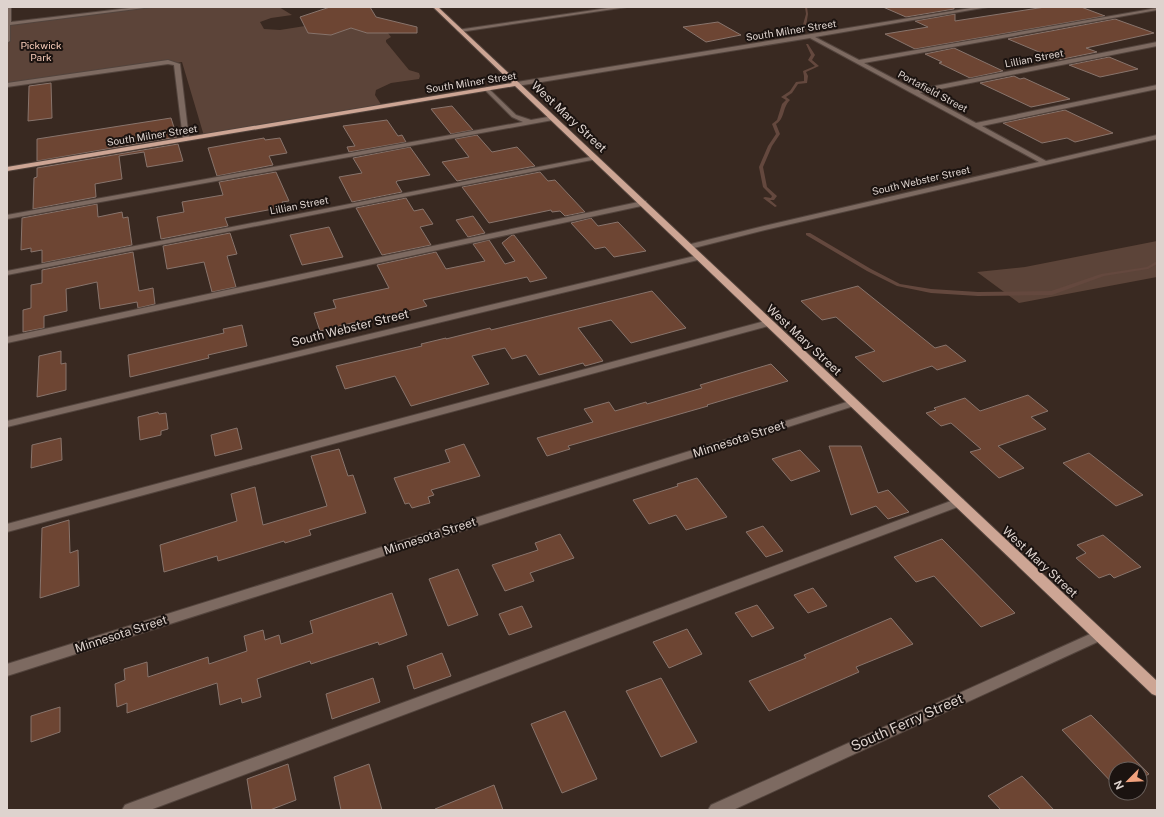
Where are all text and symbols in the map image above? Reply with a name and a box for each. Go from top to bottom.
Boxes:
street label: South Milner Street [745,17,837,43]
park label: Pickwick Park [20,39,62,63]
street label: Lillian Street [1004,46,1064,70]
street label: Portafield Street [896,68,970,115]
street label: South Milner Street [425,69,517,95]
street label: West Mary Street [529,79,610,156]
street label: South Milner Street [106,122,198,148]
street label: South Webster Street [871,163,971,197]
street label: Lillian Street [269,193,329,217]
street label: West Mary Street [764,302,845,379]
street label: South Webster Street [290,307,411,349]
street label: Minnesota Street [691,417,787,461]
street label: Minnesota Street [382,514,478,558]
street label: West Mary Street [1000,524,1081,601]
street label: Minnesota Street [73,612,169,656]
street label: South Ferry Street [848,690,966,754]
north arrow [1108,761,1148,801]
text: N [1112,779,1126,791]

